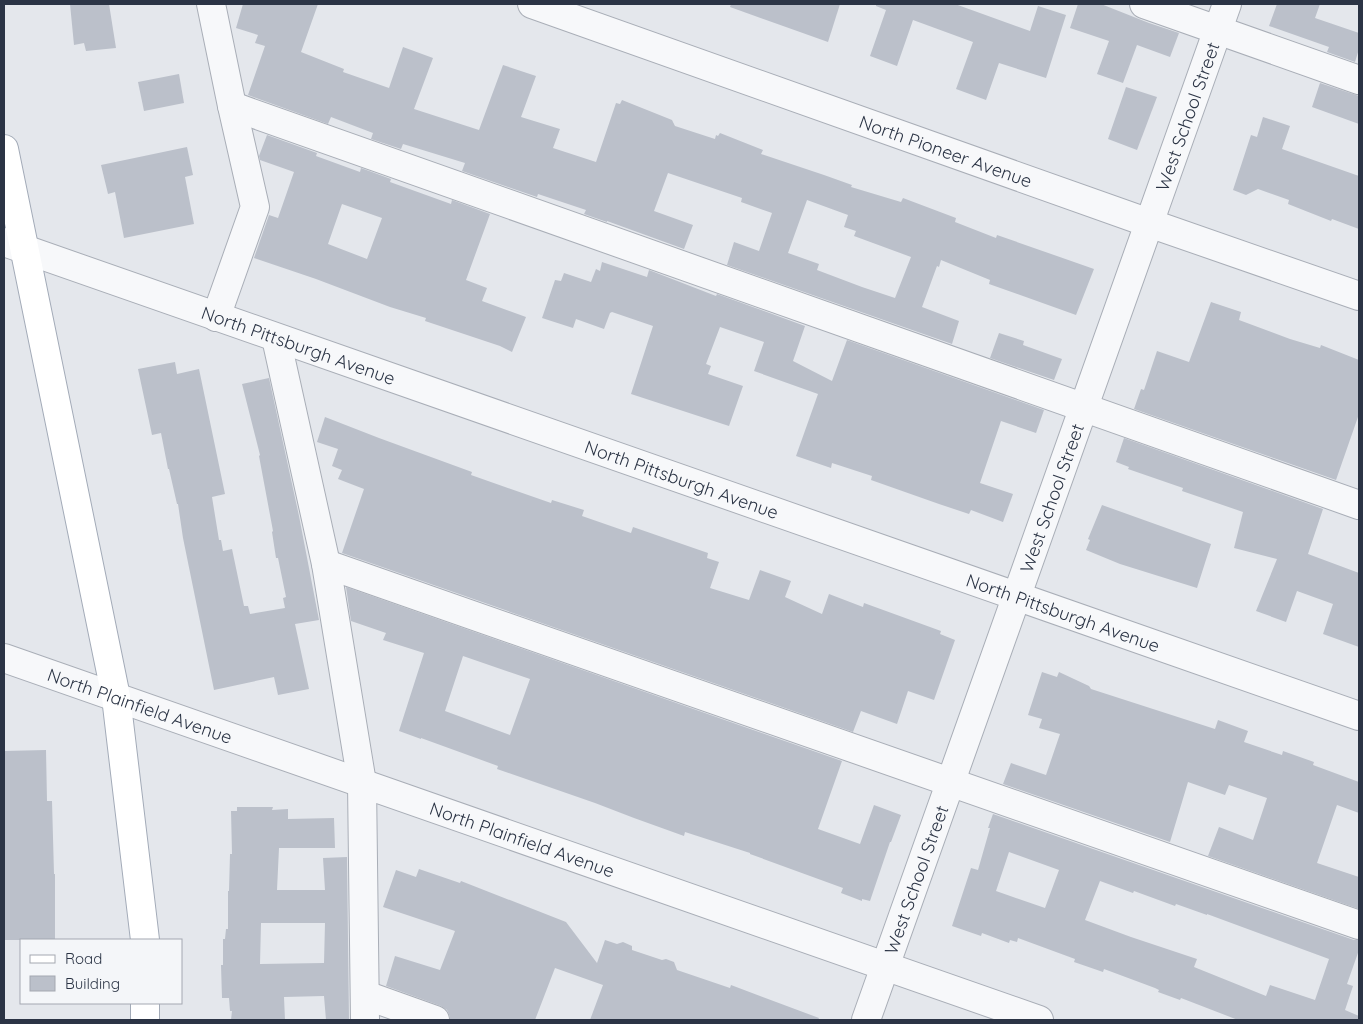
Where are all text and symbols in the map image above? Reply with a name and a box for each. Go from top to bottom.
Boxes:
street label: West School Street [1150,39,1224,194]
street label: North Pioneer Avenue [856,110,1035,192]
street label: North Pittsburgh Avenue [199,301,398,389]
street label: West School Street [1014,420,1089,576]
street label: North Pittsburgh Avenue [582,435,782,524]
street label: North Pittsburgh Avenue [963,568,1163,657]
street label: North Plainfield Avenue [44,663,235,748]
street label: North Plainfield Avenue [427,796,618,882]
street label: West School Street [879,802,953,957]
legend [20,939,182,1004]
text: Road [65,949,102,968]
text: Building [65,974,120,993]

